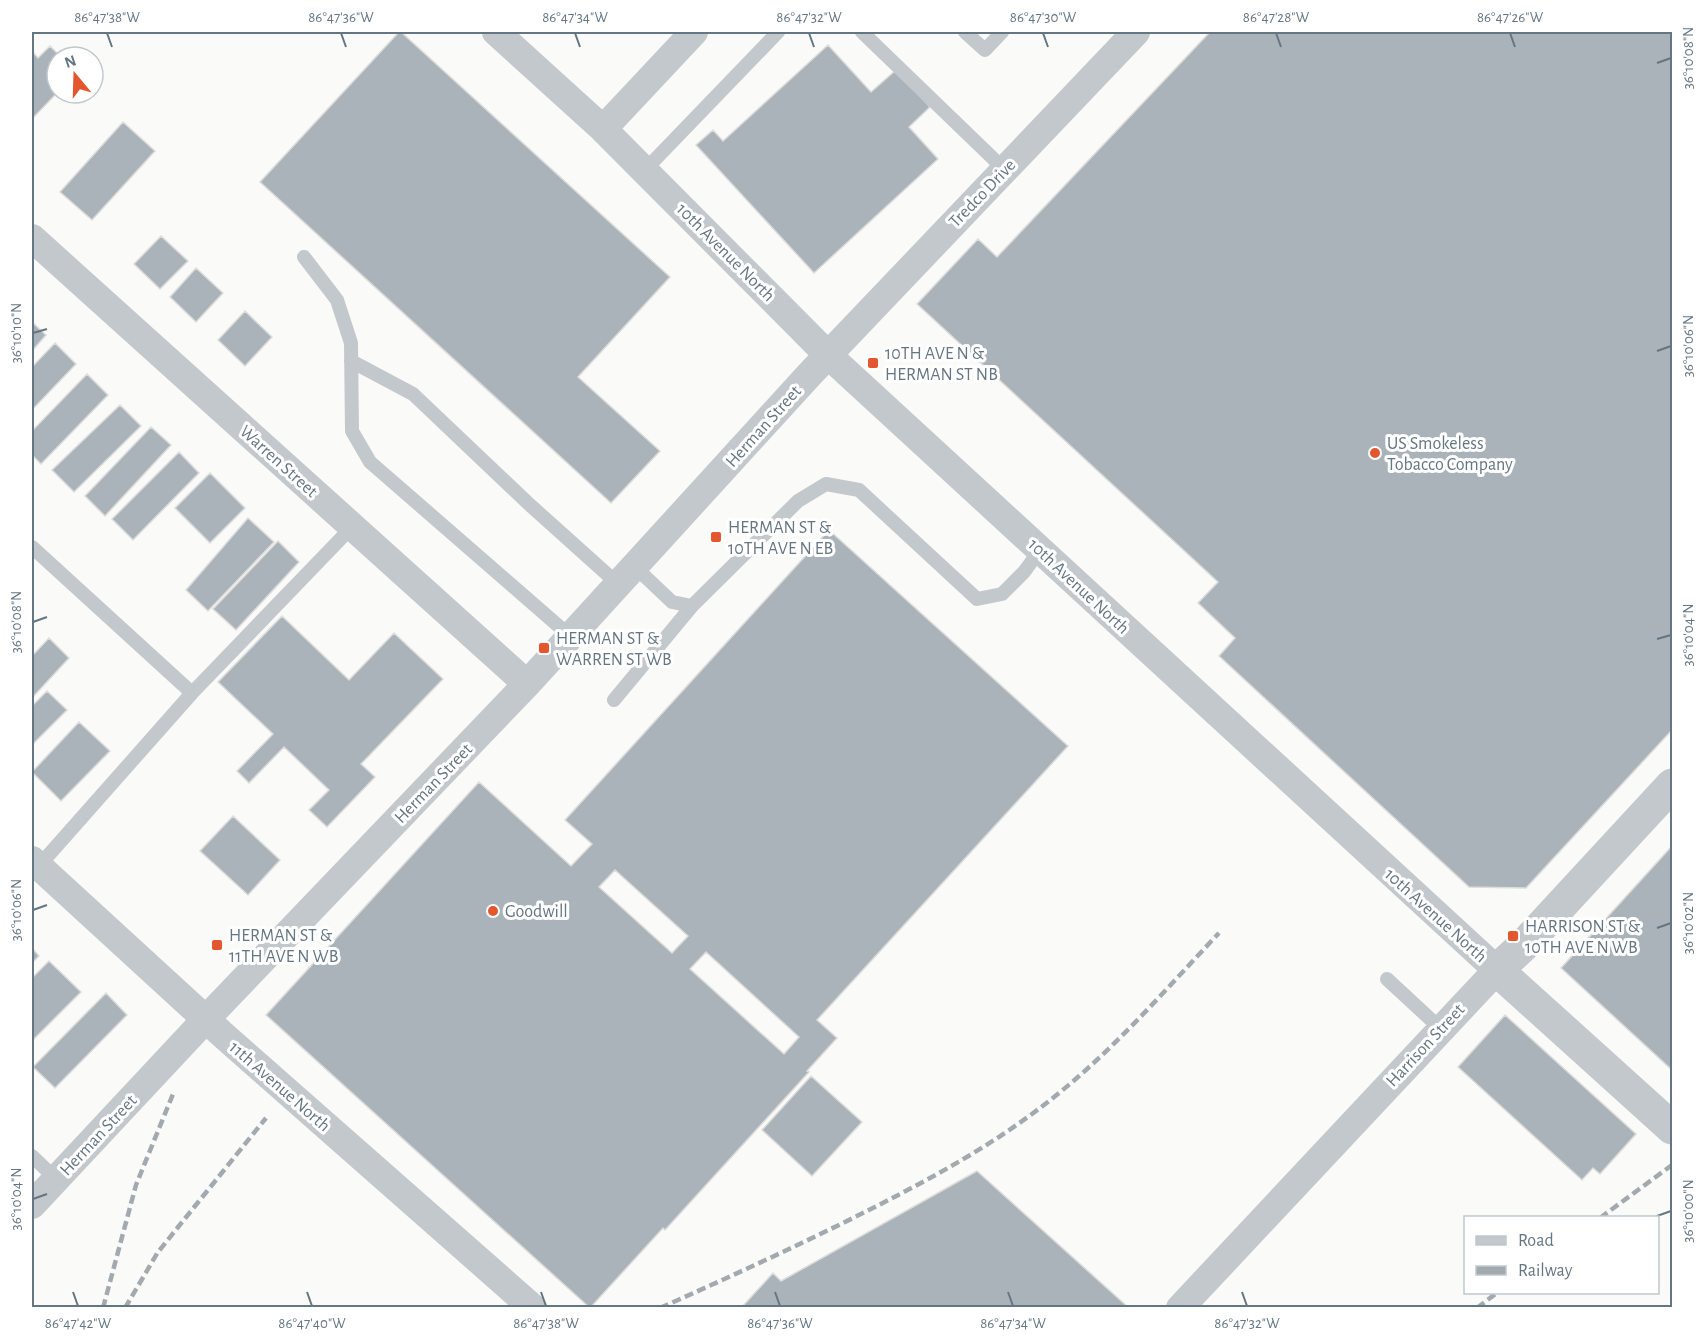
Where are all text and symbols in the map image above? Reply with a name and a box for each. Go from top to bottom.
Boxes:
text: 86°47'38"W [74,10,140,25]
text: 86°47'36"W [308,10,374,25]
text: 86°47'34"W [542,10,608,25]
text: 86°47'32"W [776,10,842,25]
text: 86°47'30"W [1010,10,1077,25]
text: 86°47'28"W [1243,10,1310,25]
text: 86°47'26"W [1477,10,1544,25]
text: 36°10'08"N [1681,27,1696,89]
north arrow [45,45,105,105]
text: N [63,52,78,71]
street label: Tredco Drive [946,156,1020,231]
street label: 10th Avenue North [673,200,778,305]
text: 36°10'10"N [9,303,24,363]
text: 36°10'06"N [1681,315,1696,377]
place label: 10TH AVE N & HERMAN ST NB [885,345,998,384]
marker: 10TH AVE N & HERMAN ST NB [866,356,880,370]
street label: Herman Street [723,382,805,471]
street label: Warren Street [236,422,321,501]
place label: US Smokeless Tobacco Company [1387,435,1513,474]
marker: US Smokeless Tobacco Company [1368,446,1382,460]
place label: HERMAN ST & 10TH AVE N EB [728,519,833,558]
marker: HERMAN ST & 10TH AVE N EB [709,530,723,544]
street label: 10th Avenue North [1024,536,1132,638]
text: 36°10'08"N [9,591,24,653]
text: 36°10'04"N [1681,604,1696,666]
place label: HERMAN ST & WARREN ST WB [556,630,672,669]
marker: HERMAN ST & WARREN ST WB [537,641,551,655]
street label: Herman Street [391,740,476,827]
street label: 10th Avenue North [1381,865,1490,966]
text: 36°10'06"N [9,879,24,941]
text: 36°10'02"N [1681,892,1696,954]
place label: Goodwill [505,903,568,921]
marker: Goodwill [486,904,500,918]
place label: HARRISON ST & 10TH AVE N WB [1525,918,1641,957]
place label: HERMAN ST & 11TH AVE N WB [229,927,338,966]
marker: HARRISON ST & 10TH AVE N WB [1506,929,1520,943]
marker: HERMAN ST & 11TH AVE N WB [210,938,224,952]
street label: Harrison Street [1383,1001,1469,1091]
street label: 11th Avenue North [225,1038,333,1135]
street label: Herman Street [57,1092,141,1180]
text: 36°10'04"N [9,1168,24,1230]
text: 36°10'00"N [1681,1179,1696,1243]
legend [1464,1216,1659,1294]
text: Road [1518,1232,1554,1250]
text: Railway [1518,1262,1573,1280]
text: 86°47'42"W [45,1316,112,1331]
text: 86°47'40"W [278,1316,346,1331]
text: 86°47'38"W [513,1316,579,1331]
text: 86°47'36"W [747,1316,813,1331]
text: 86°47'34"W [980,1316,1046,1331]
text: 86°47'32"W [1214,1316,1280,1331]

